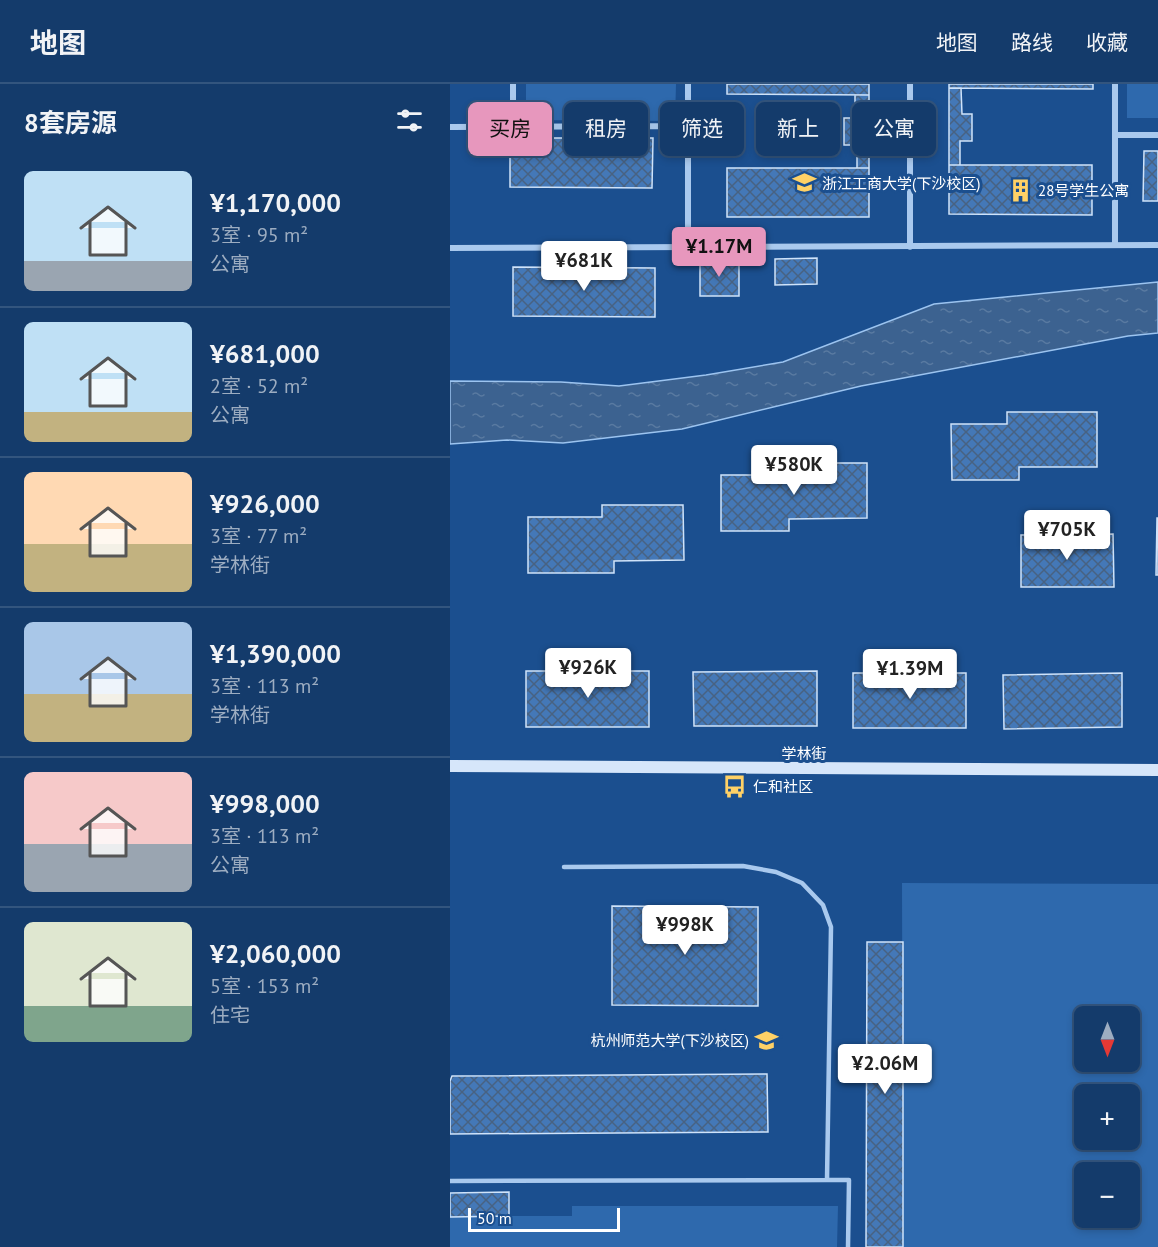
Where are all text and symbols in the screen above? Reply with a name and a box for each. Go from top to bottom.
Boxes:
text: 地图 [30,24,86,61]
text: 地图 [936,29,978,56]
text: 路线 [1011,29,1053,56]
text: 收藏 [1086,29,1128,56]
chip: 买房 [468,102,552,156]
chip: 租房 [564,102,648,156]
chip: 筛选 [660,102,744,156]
chip: 新上 [756,102,840,156]
chip: 公寓 [852,102,936,156]
icon: filters [393,104,426,137]
text: 8套房源 [24,106,117,139]
school or university icon: 浙江工商大学(下沙校区) [791,170,817,196]
place label: 浙江工商大学(下沙校区) [822,174,980,193]
building icon: 28号学生公寓 [1007,177,1033,203]
place label: 28号学生公寓 [1038,181,1129,200]
text: ¥1,170,000 [210,186,341,219]
icon: home [72,195,144,267]
text: 3室 · 95 m² [210,222,308,248]
pin: ¥1.17M [670,227,768,278]
text: ¥1.17M [686,233,752,259]
pin: ¥681K [542,241,626,292]
text: ¥681K [555,247,613,273]
text: 公寓 [210,251,250,277]
text: ¥681,000 [210,337,320,370]
icon: home [72,346,144,418]
text: 2室 · 52 m² [210,373,308,399]
text: 公寓 [210,402,250,428]
pin: ¥580K [752,445,836,496]
text: ¥580K [765,451,823,477]
text: ¥926,000 [210,487,320,520]
icon: home [72,496,144,568]
pin: ¥705K [1025,510,1109,561]
text: ¥705K [1038,516,1096,542]
text: 3室 · 77 m² [210,523,307,549]
text: 学林街 [210,552,270,578]
text: ¥1,390,000 [210,637,341,670]
icon: home [72,646,144,718]
pin: ¥926K [546,648,630,699]
pin: ¥1.39M [861,649,959,700]
text: ¥926K [559,654,617,680]
text: ¥1.39M [877,655,943,681]
text: 3室 · 113 m² [210,673,319,699]
text: 学林街 [210,702,270,728]
street label: 学林街 [781,744,827,763]
bus stop icon: 仁和社区 [722,773,748,799]
place label: 仁和社区 [753,777,813,796]
text: ¥998,000 [210,787,320,820]
icon: home [72,796,144,868]
text: 3室 · 113 m² [210,823,319,849]
text: 公寓 [210,852,250,878]
pin: ¥998K [643,905,727,956]
text: ¥998K [656,911,714,937]
text: ¥2,060,000 [210,937,341,970]
icon: home [72,946,144,1018]
text: 5室 · 153 m² [210,973,319,999]
text: 住宅 [210,1002,250,1028]
north arrow [1074,1006,1140,1072]
map controls [1074,1006,1140,1228]
school or university icon: 杭州师范大学(下沙校区) [754,1027,780,1053]
place label: 杭州师范大学(下沙校区) [591,1031,749,1050]
pin: ¥2.06M [836,1044,934,1095]
text: ¥2.06M [852,1050,918,1076]
button: + [1074,1084,1140,1150]
button: − [1074,1162,1140,1228]
scale bar [468,1205,620,1232]
text: 50 m [477,1208,512,1228]

